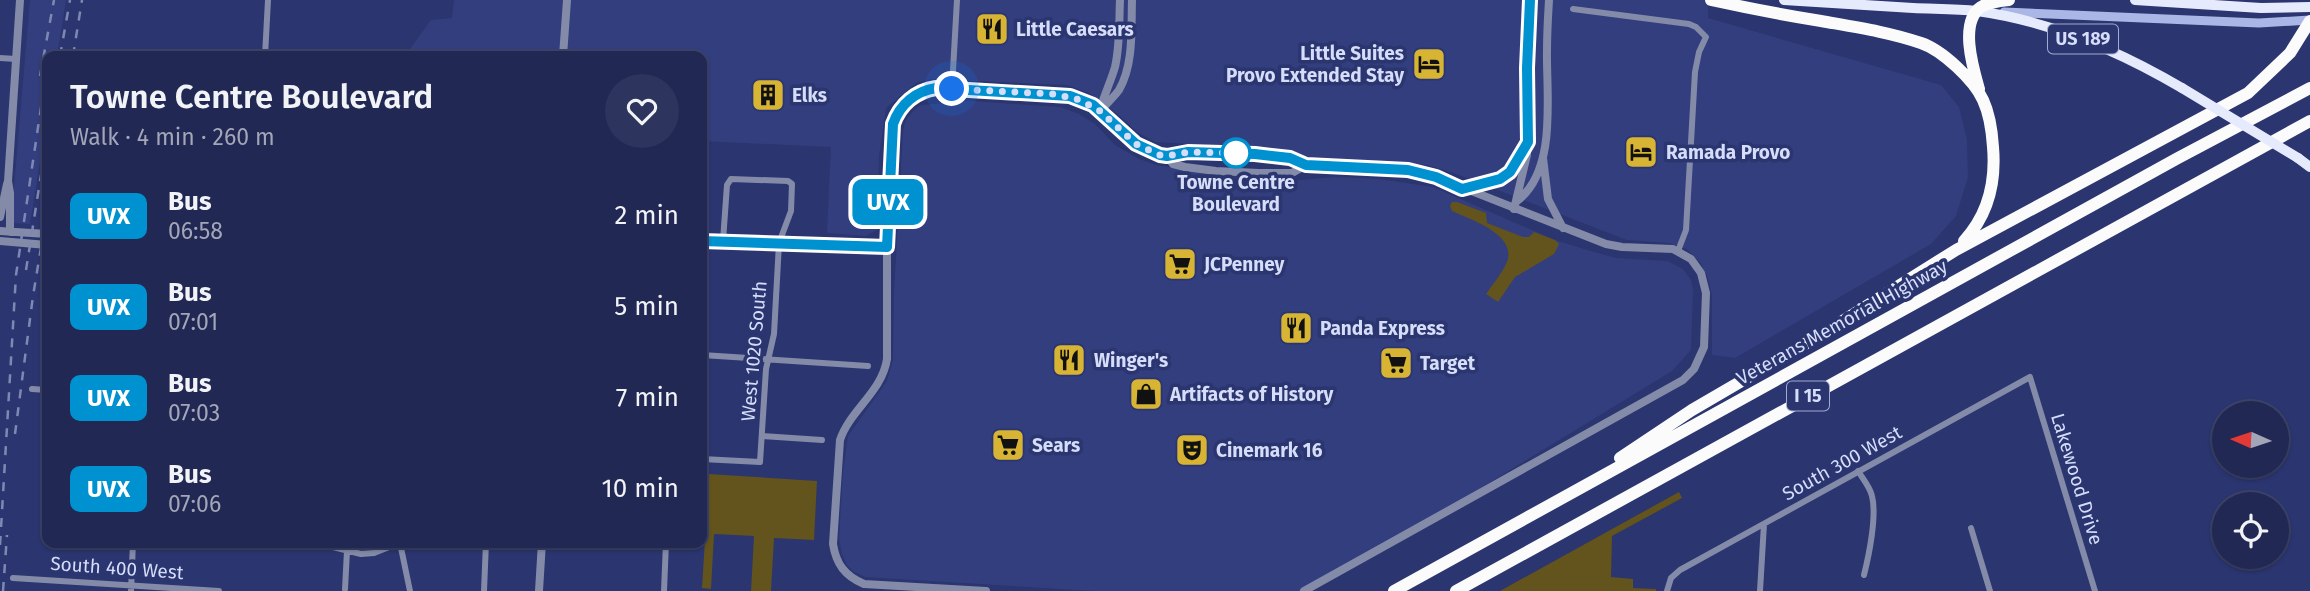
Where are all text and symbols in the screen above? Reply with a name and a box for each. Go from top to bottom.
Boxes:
restaurant icon: Little Caesars [973,10,1011,48]
place label: Little Caesars [1016,18,1134,41]
road number: US 189 [2048,24,2118,54]
place label: Little Suites Provo Extended Stay [1226,42,1404,87]
hotel icon: Little Suites Provo Extended Stay [1410,45,1448,83]
your location [934,71,969,106]
button: heart [605,74,679,148]
building icon: Elks [749,76,787,114]
text: Towne Centre Boulevard [70,77,433,117]
place label: Elks [792,84,827,107]
text: Walk · 4 min · 260 m [70,123,275,151]
hotel icon: Ramada Provo [1622,133,1660,171]
marker: Towne Centre Boulevard [1221,138,1251,168]
place label: Ramada Provo [1666,141,1790,164]
place label: Towne Centre Boulevard [1177,171,1295,216]
line badge: UVX [848,179,928,225]
text: Bus [168,186,211,217]
text: UVX [866,188,910,216]
text: 2 min [614,200,679,231]
text: UVX [87,202,130,230]
text: 06:58 [168,217,223,245]
supermarket icon: JCPenney [1161,245,1199,283]
place label: JCPenney [1203,253,1285,276]
street label: Veterans Memorial Highway [1733,254,1952,390]
text: Bus [168,277,211,308]
street label: West 1020 South [736,280,772,422]
text: 5 min [614,291,679,322]
text: UVX [87,293,130,321]
text: 07:01 [168,308,218,336]
restaurant icon: Panda Express [1277,309,1315,347]
place label: Panda Express [1320,317,1445,340]
restaurant icon: Winger's [1050,341,1088,379]
supermarket icon: Target [1377,344,1415,382]
place label: Winger's [1094,349,1168,372]
place label: Target [1420,352,1476,375]
text: Bus [168,368,211,399]
shop icon: Artifacts of History [1127,375,1165,413]
text: 7 min [616,382,679,413]
road number: I 15 [1787,382,1829,410]
place label: Artifacts of History [1169,383,1334,406]
text: UVX [87,384,130,412]
text: 07:03 [168,399,220,427]
north arrow [2212,401,2289,478]
map controls [2212,401,2289,569]
street label: Lakewood Drive [2046,410,2108,548]
street label: South 300 West [1778,421,1906,505]
supermarket icon: Sears [989,426,1027,464]
theatre icon: Cinemark 16 [1173,431,1211,469]
place label: Sears [1032,434,1080,457]
place label: Cinemark 16 [1216,439,1323,462]
text: Bus [168,459,211,490]
text: 10 min [601,473,679,504]
text: UVX [87,475,130,503]
text: 07:06 [168,490,221,518]
button: locate [2212,492,2289,569]
street label: South 400 West [50,552,185,584]

